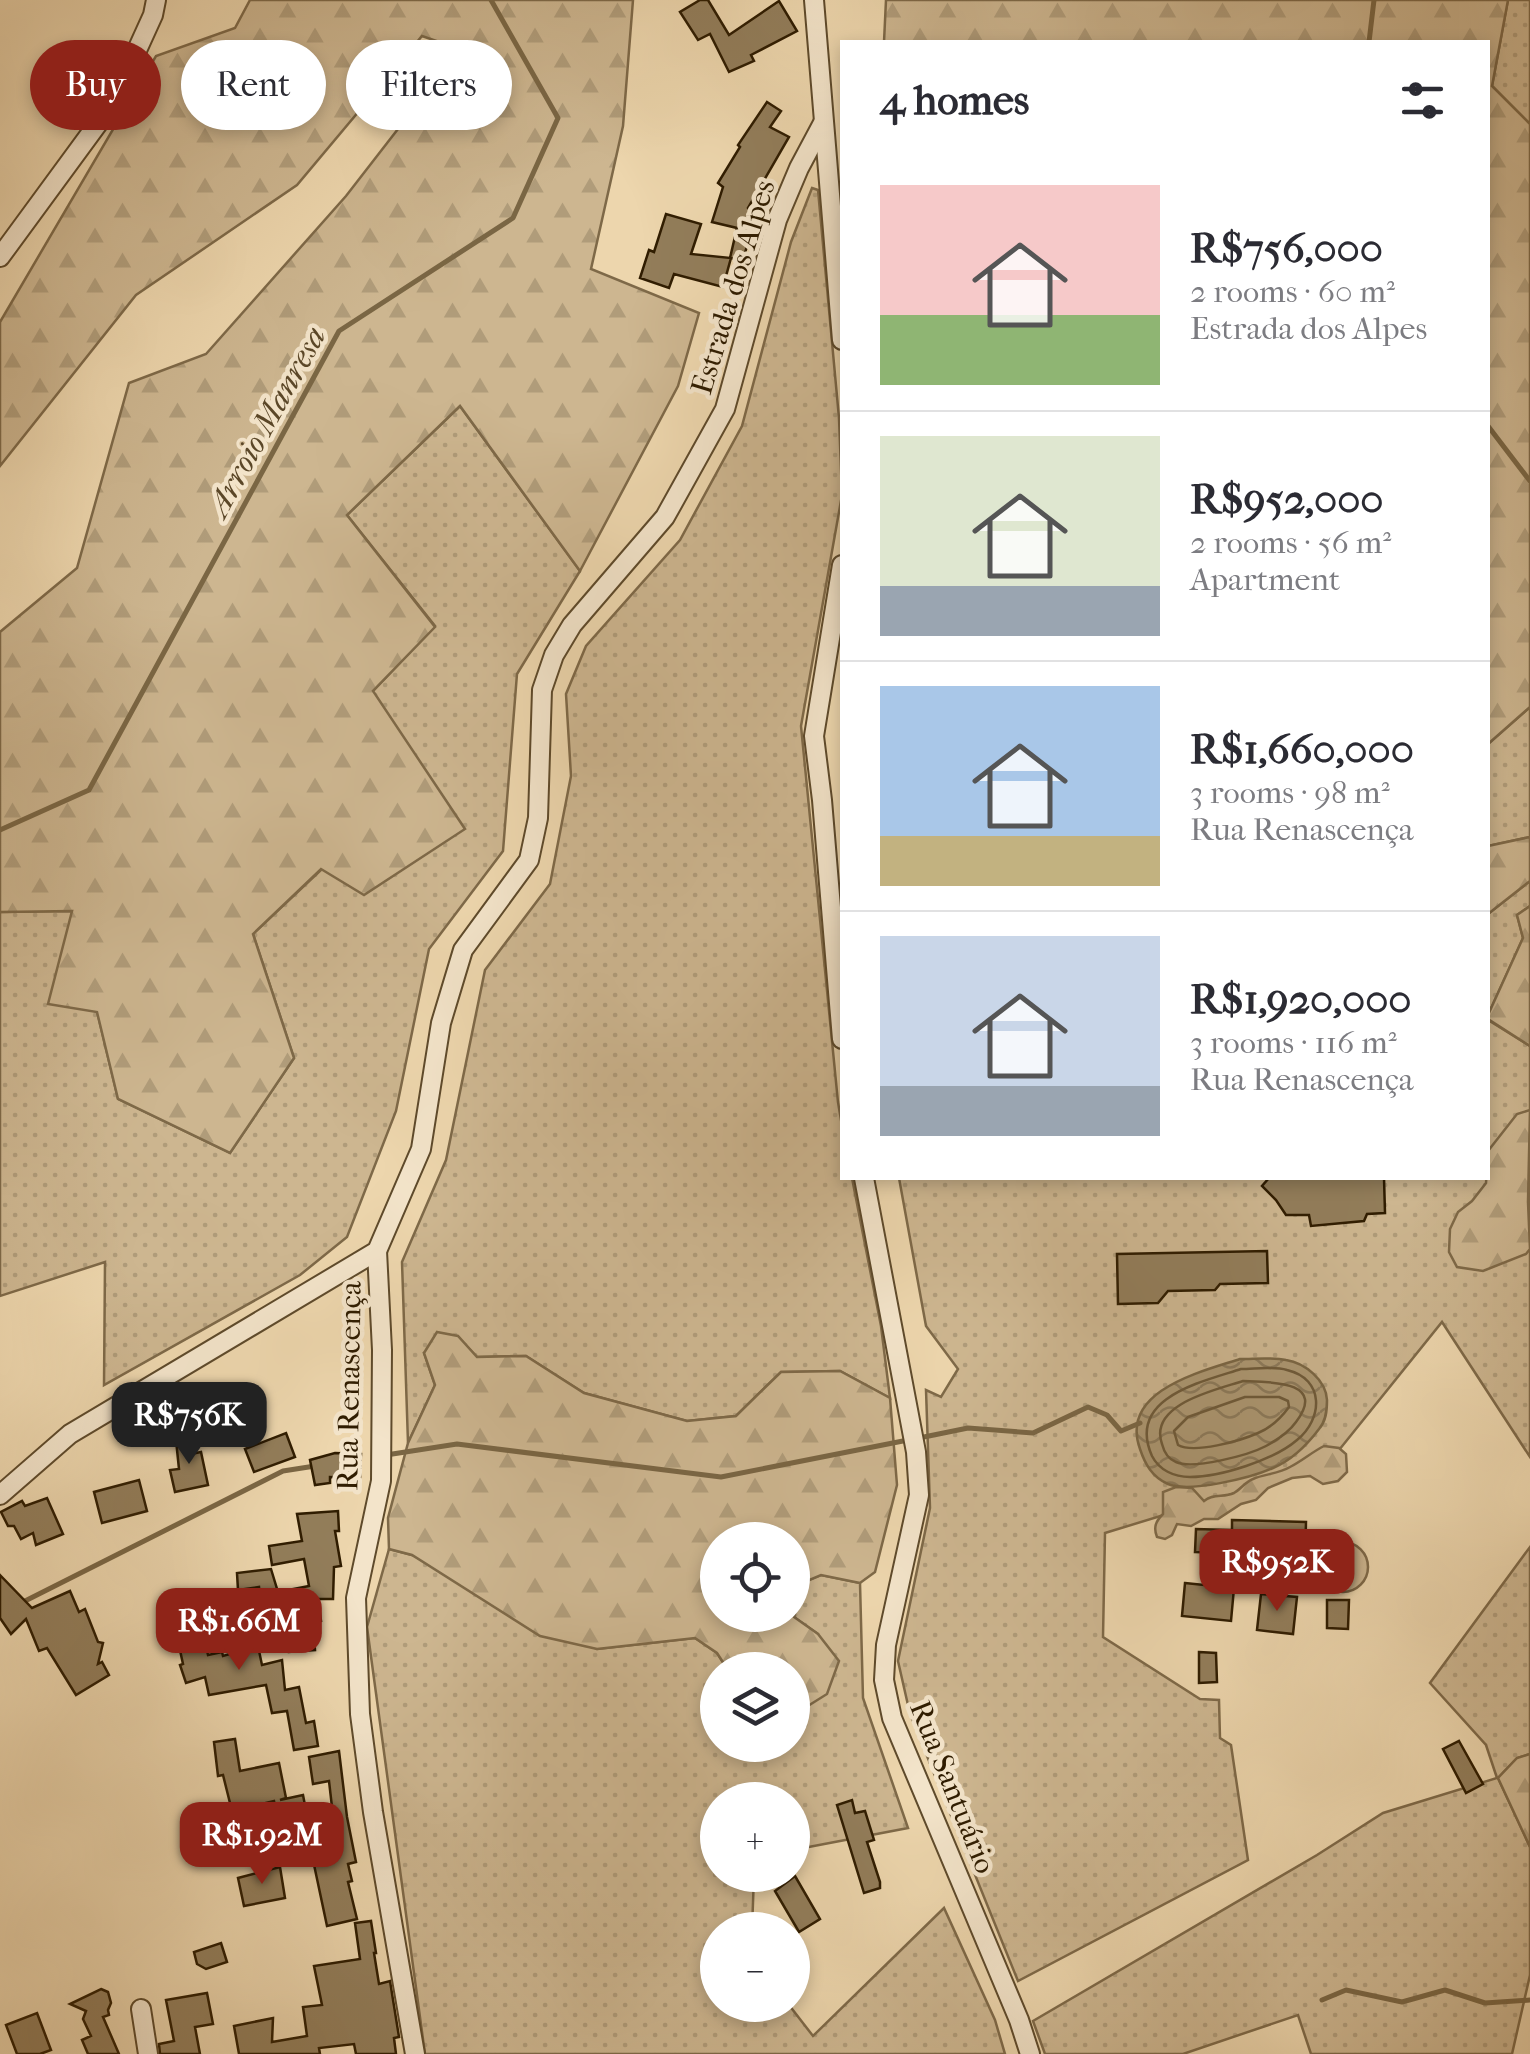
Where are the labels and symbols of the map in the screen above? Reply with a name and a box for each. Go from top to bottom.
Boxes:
street label: Estrada dos Alpes [684,176,783,399]
water label: Arroio Manresa [197,320,334,526]
street label: Rua Renascença [330,1280,369,1491]
pin: R$756K [108,1382,270,1467]
pin: R$952K [1196,1529,1358,1614]
pin: R$1.66M [147,1588,331,1673]
street label: Rua Santuário [902,1696,1003,1879]
pin: R$1.92M [170,1802,354,1887]

